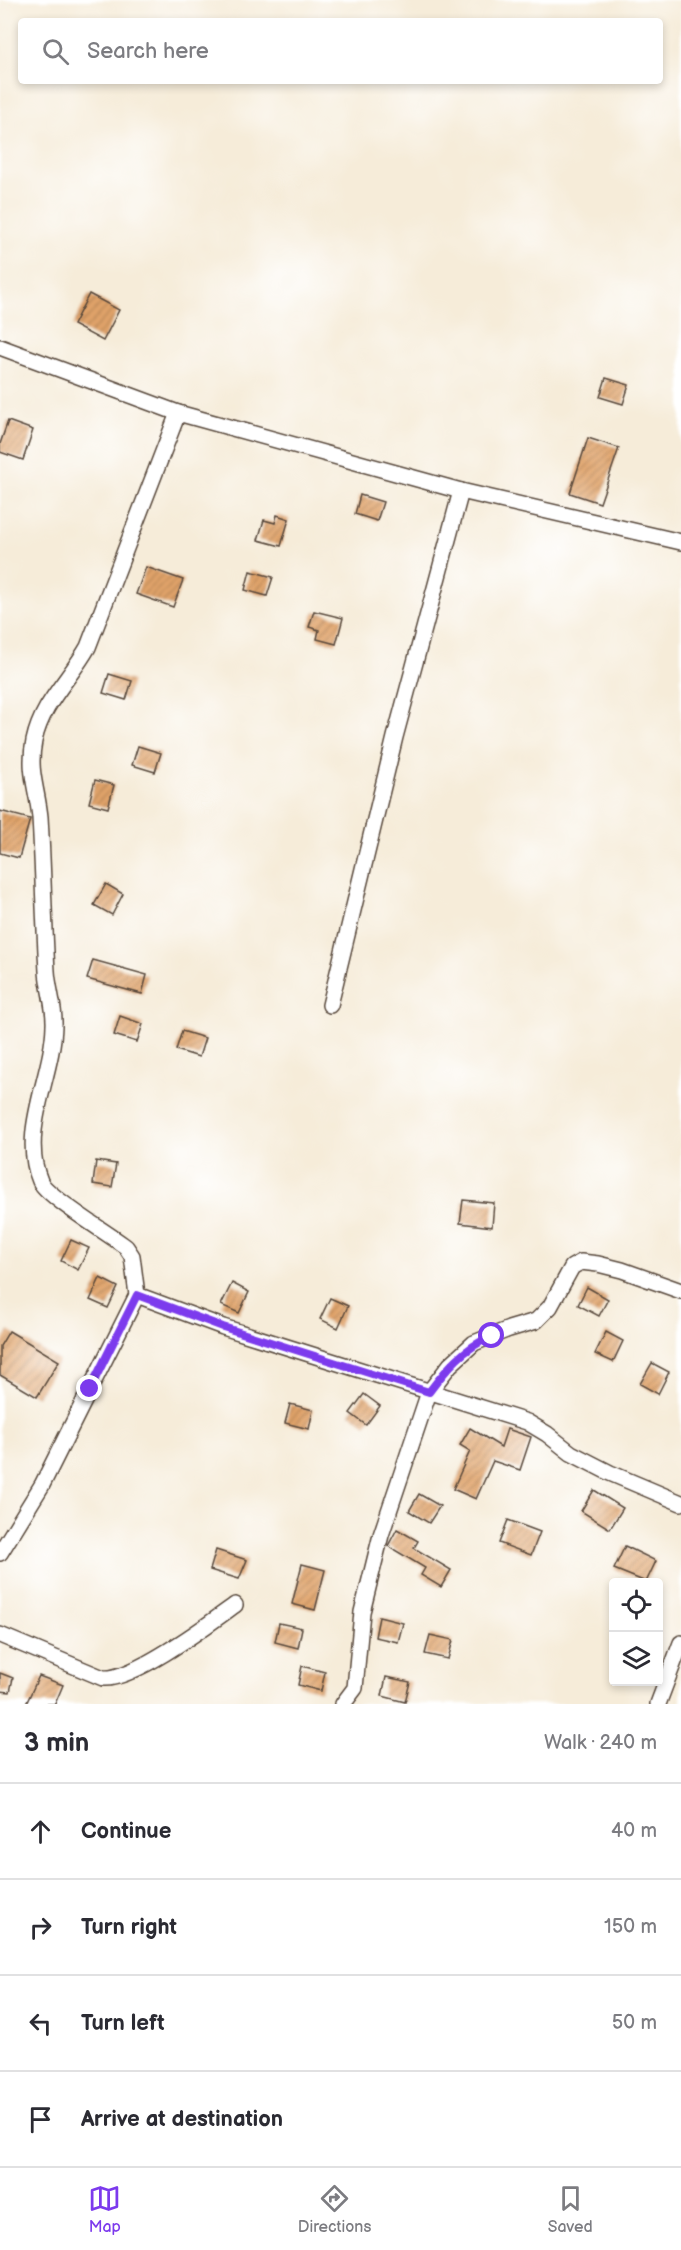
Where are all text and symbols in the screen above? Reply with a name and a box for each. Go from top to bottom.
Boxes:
search box [18,18,663,84]
icon: search [39,35,72,68]
text: Search here [87,38,209,65]
route start [478,1322,504,1348]
route end [76,1375,102,1401]
map controls [609,1578,663,1686]
button: locate [609,1578,663,1632]
button: layers [609,1632,663,1686]
text: 3 min [24,1728,89,1759]
text: Walk · 240 m [544,1731,657,1755]
icon: ahead [24,1815,57,1848]
text: Continue [81,1818,171,1845]
text: 40 m [611,1819,657,1843]
icon: right [24,1911,57,1944]
text: Turn right [81,1914,177,1941]
text: 150 m [604,1915,657,1939]
icon: left [24,2007,57,2040]
text: Turn left [81,2010,165,2037]
text: 50 m [612,2011,657,2035]
icon: arrive [24,2103,57,2136]
text: Arrive at destination [81,2106,283,2133]
tab: Map [88,2182,121,2237]
tab: Directions [298,2182,371,2237]
tab: Saved [548,2182,593,2237]

